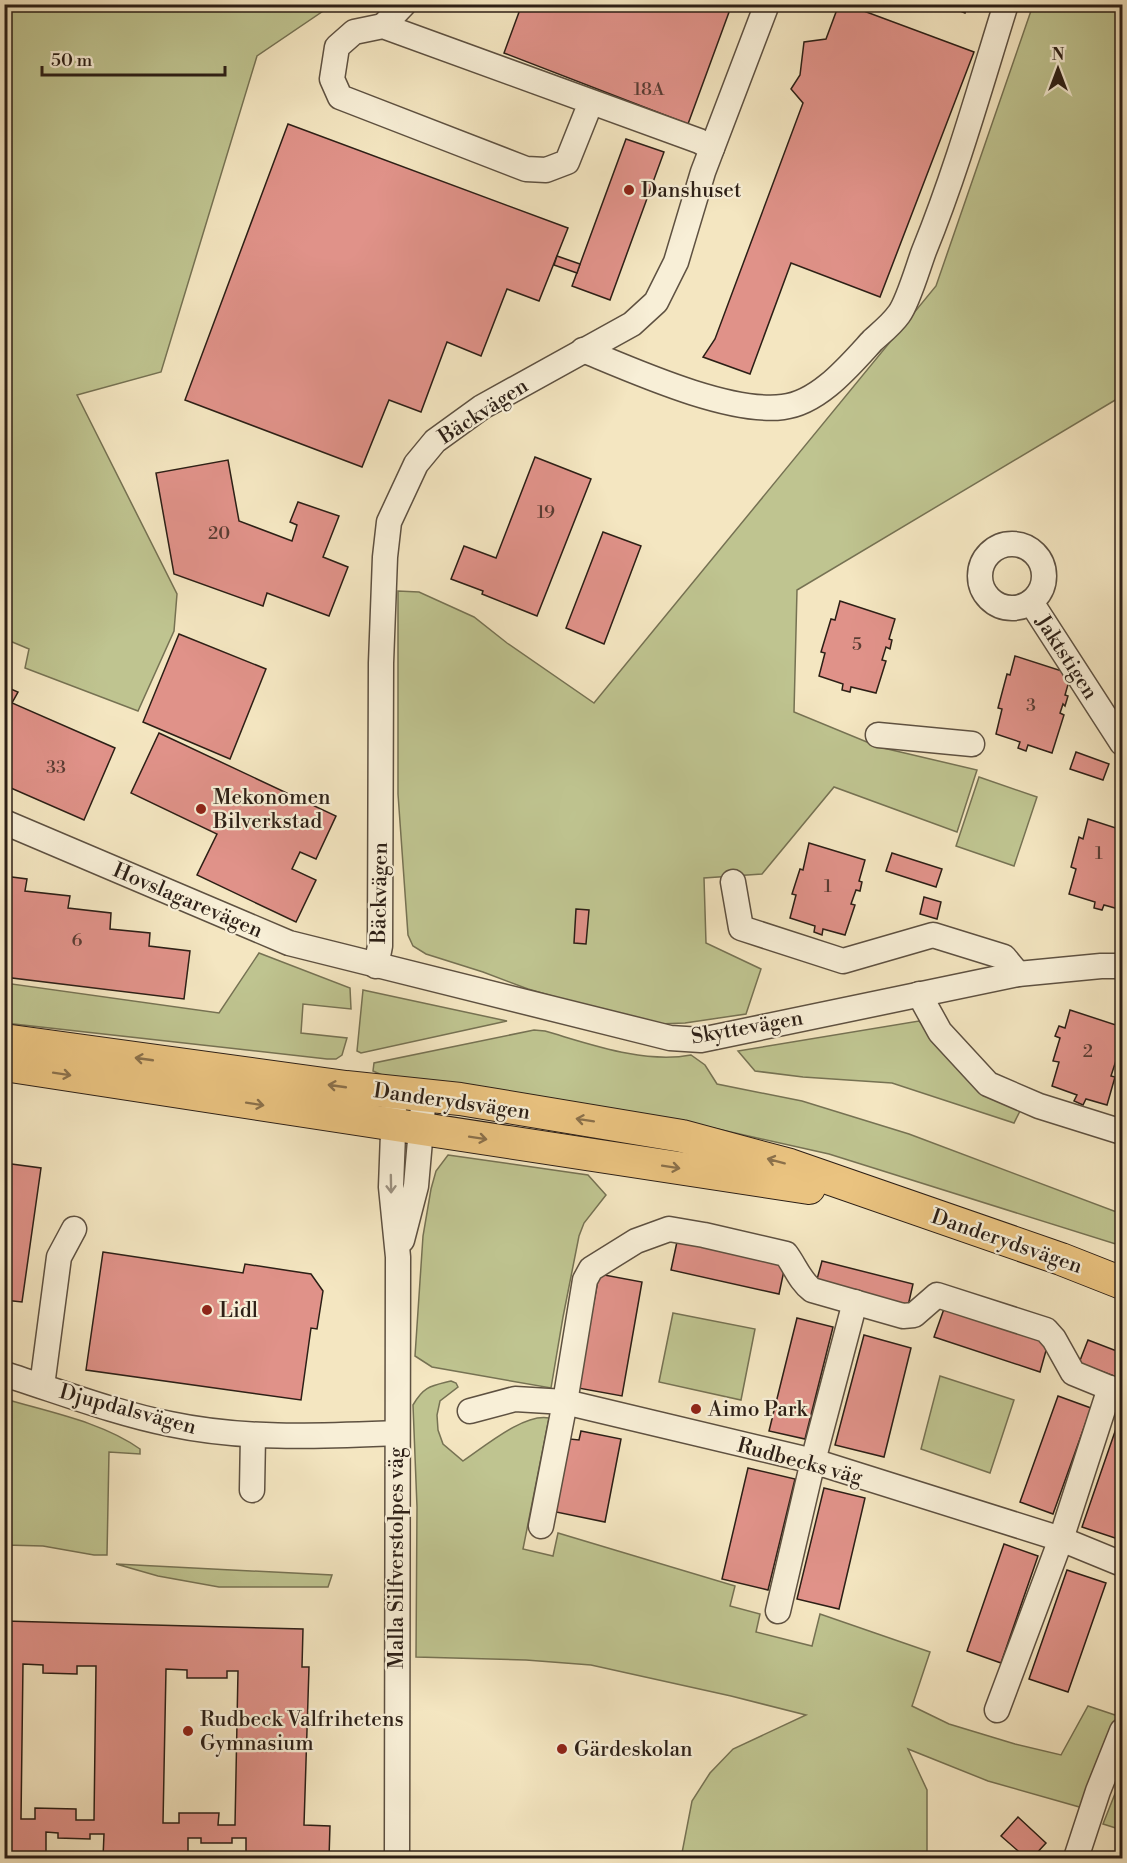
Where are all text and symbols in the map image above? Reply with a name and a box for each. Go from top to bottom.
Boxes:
scale bar [42,39,225,77]
north arrow [1028,39,1088,99]
text: N [1052,45,1065,65]
text: 50 m [51,49,93,72]
house number: 18A [634,78,665,101]
place label: Danshuset [641,178,742,204]
marker: Danshuset [622,183,636,197]
street label: Bäckvägen [433,373,534,451]
house number: 19 [537,501,555,524]
house number: 20 [208,522,230,545]
street label: Jaktstigen [1029,610,1103,705]
house number: 5 [852,633,862,656]
house number: 3 [1026,694,1036,717]
house number: 33 [46,756,66,779]
place label: Mekonomen Bilverkstad [212,785,331,835]
marker: Mekonomen Bilverkstad [194,802,208,816]
street label: Bäckvägen [366,841,394,945]
house number: 1 [1095,842,1103,865]
street label: Hovslagarevägen [109,858,267,944]
house number: 1 [824,875,832,898]
house number: 6 [72,929,83,952]
street label: Skyttevägen [689,1005,806,1051]
house number: 2 [1083,1040,1093,1063]
one-way arrow [135,1054,154,1065]
one-way arrow [52,1069,72,1080]
street label: Danderydsvägen [372,1078,532,1126]
one-way arrow [328,1080,348,1091]
one-way arrow [245,1099,264,1110]
one-way arrow [576,1114,596,1125]
one-way arrow [468,1132,487,1143]
one-way arrow [766,1154,785,1166]
one-way arrow [660,1161,680,1172]
one-way arrow [385,1173,397,1193]
street label: Danderydsvägen [928,1204,1086,1280]
place label: Lidl [219,1298,258,1324]
marker: Lidl [200,1303,214,1317]
street label: Djupdalsvägen [57,1379,199,1441]
place label: Aimo Park [707,1397,809,1423]
marker: Aimo Park [689,1402,703,1416]
street label: Rudbecks väg [734,1433,865,1491]
street label: Malla Silfverstolpes väg [384,1447,410,1669]
place label: Rudbeck Valfrihetens Gymnasium [200,1707,404,1757]
marker: Rudbeck Valfrihetens Gymnasium [181,1724,195,1738]
place label: Gärdeskolan [574,1737,693,1763]
marker: Gärdeskolan [555,1742,569,1756]

